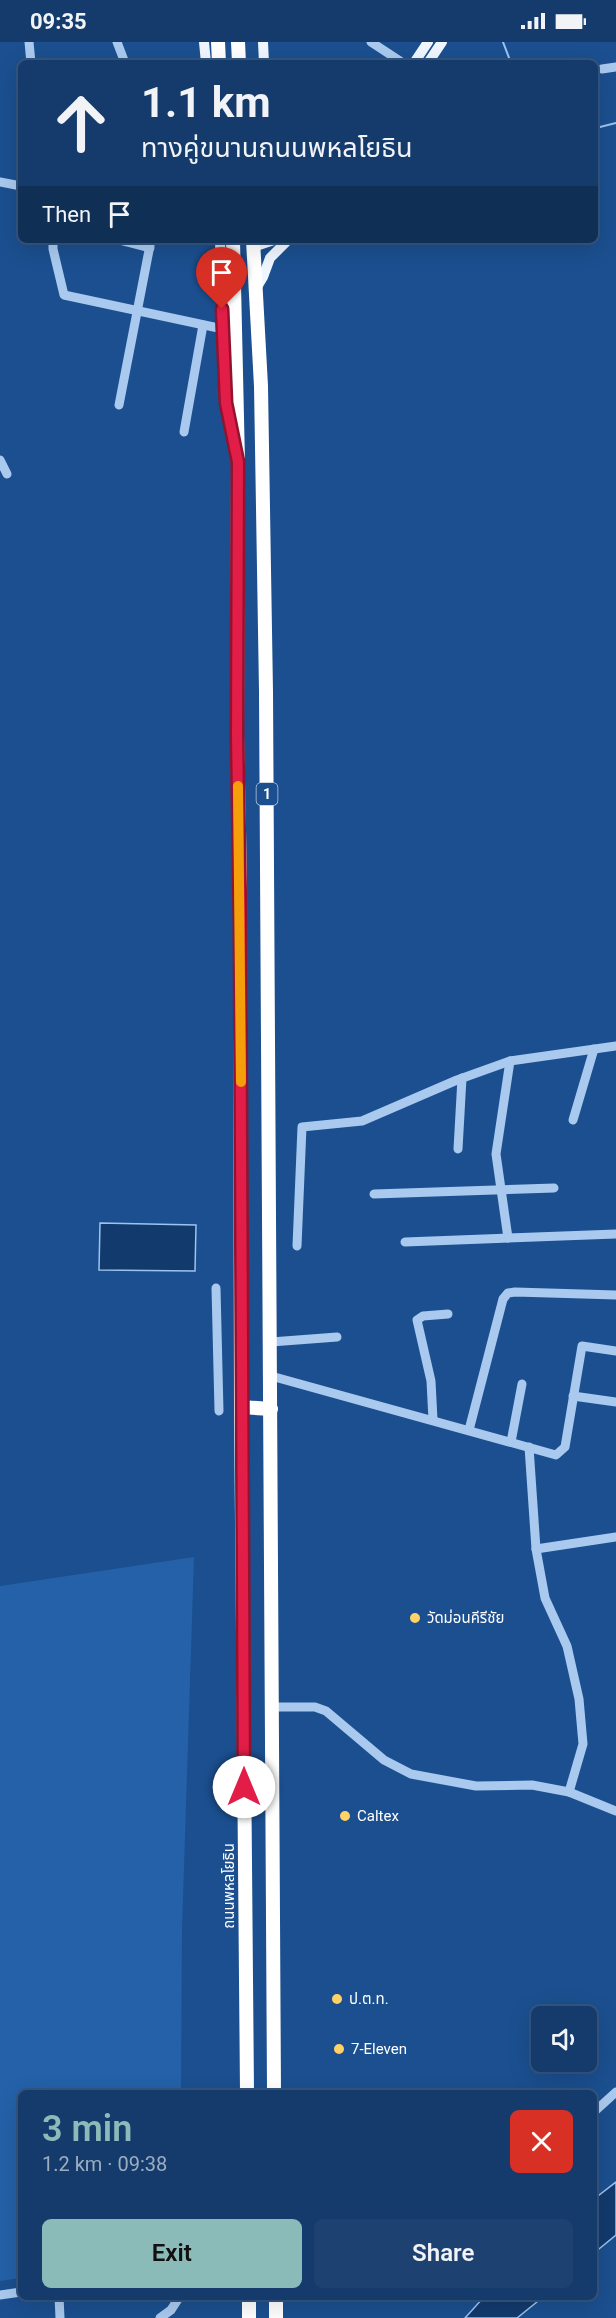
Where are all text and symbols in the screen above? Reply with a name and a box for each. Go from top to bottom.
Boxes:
text: 09:35 [30,9,87,34]
text: 1.1 km [141,78,271,127]
icon: ahead [42,84,120,162]
text: ทางคู่ขนานถนนพหลโยธิน [141,132,413,164]
icon: arrive [103,198,136,231]
text: Then [42,202,91,227]
pin [196,247,247,309]
icon: arrive [205,256,238,289]
road number: 1 [256,783,278,805]
place label: วัดม่อนคีรีชัย [427,1609,504,1627]
marker: วัดม่อนคีรีชัย [408,1611,422,1625]
position arrow [212,1755,276,1819]
place label: Caltex [357,1807,399,1825]
marker: Caltex [338,1809,352,1823]
street label: ถนนพหลโยธิน [220,1843,238,1929]
place label: ป.ต.ท. [349,1990,389,2008]
marker: ป.ต.ท. [330,1992,344,2006]
map controls [531,2006,597,2072]
button: sound [531,2006,597,2072]
place label: 7-Eleven [351,2040,407,2058]
marker: 7-Eleven [332,2042,346,2056]
text: 3 min [42,2108,132,2150]
button: close [510,2110,573,2173]
text: 1.2 km · 09:38 [42,2152,167,2176]
button: Exit [42,2219,302,2288]
button: Share [314,2219,573,2288]

